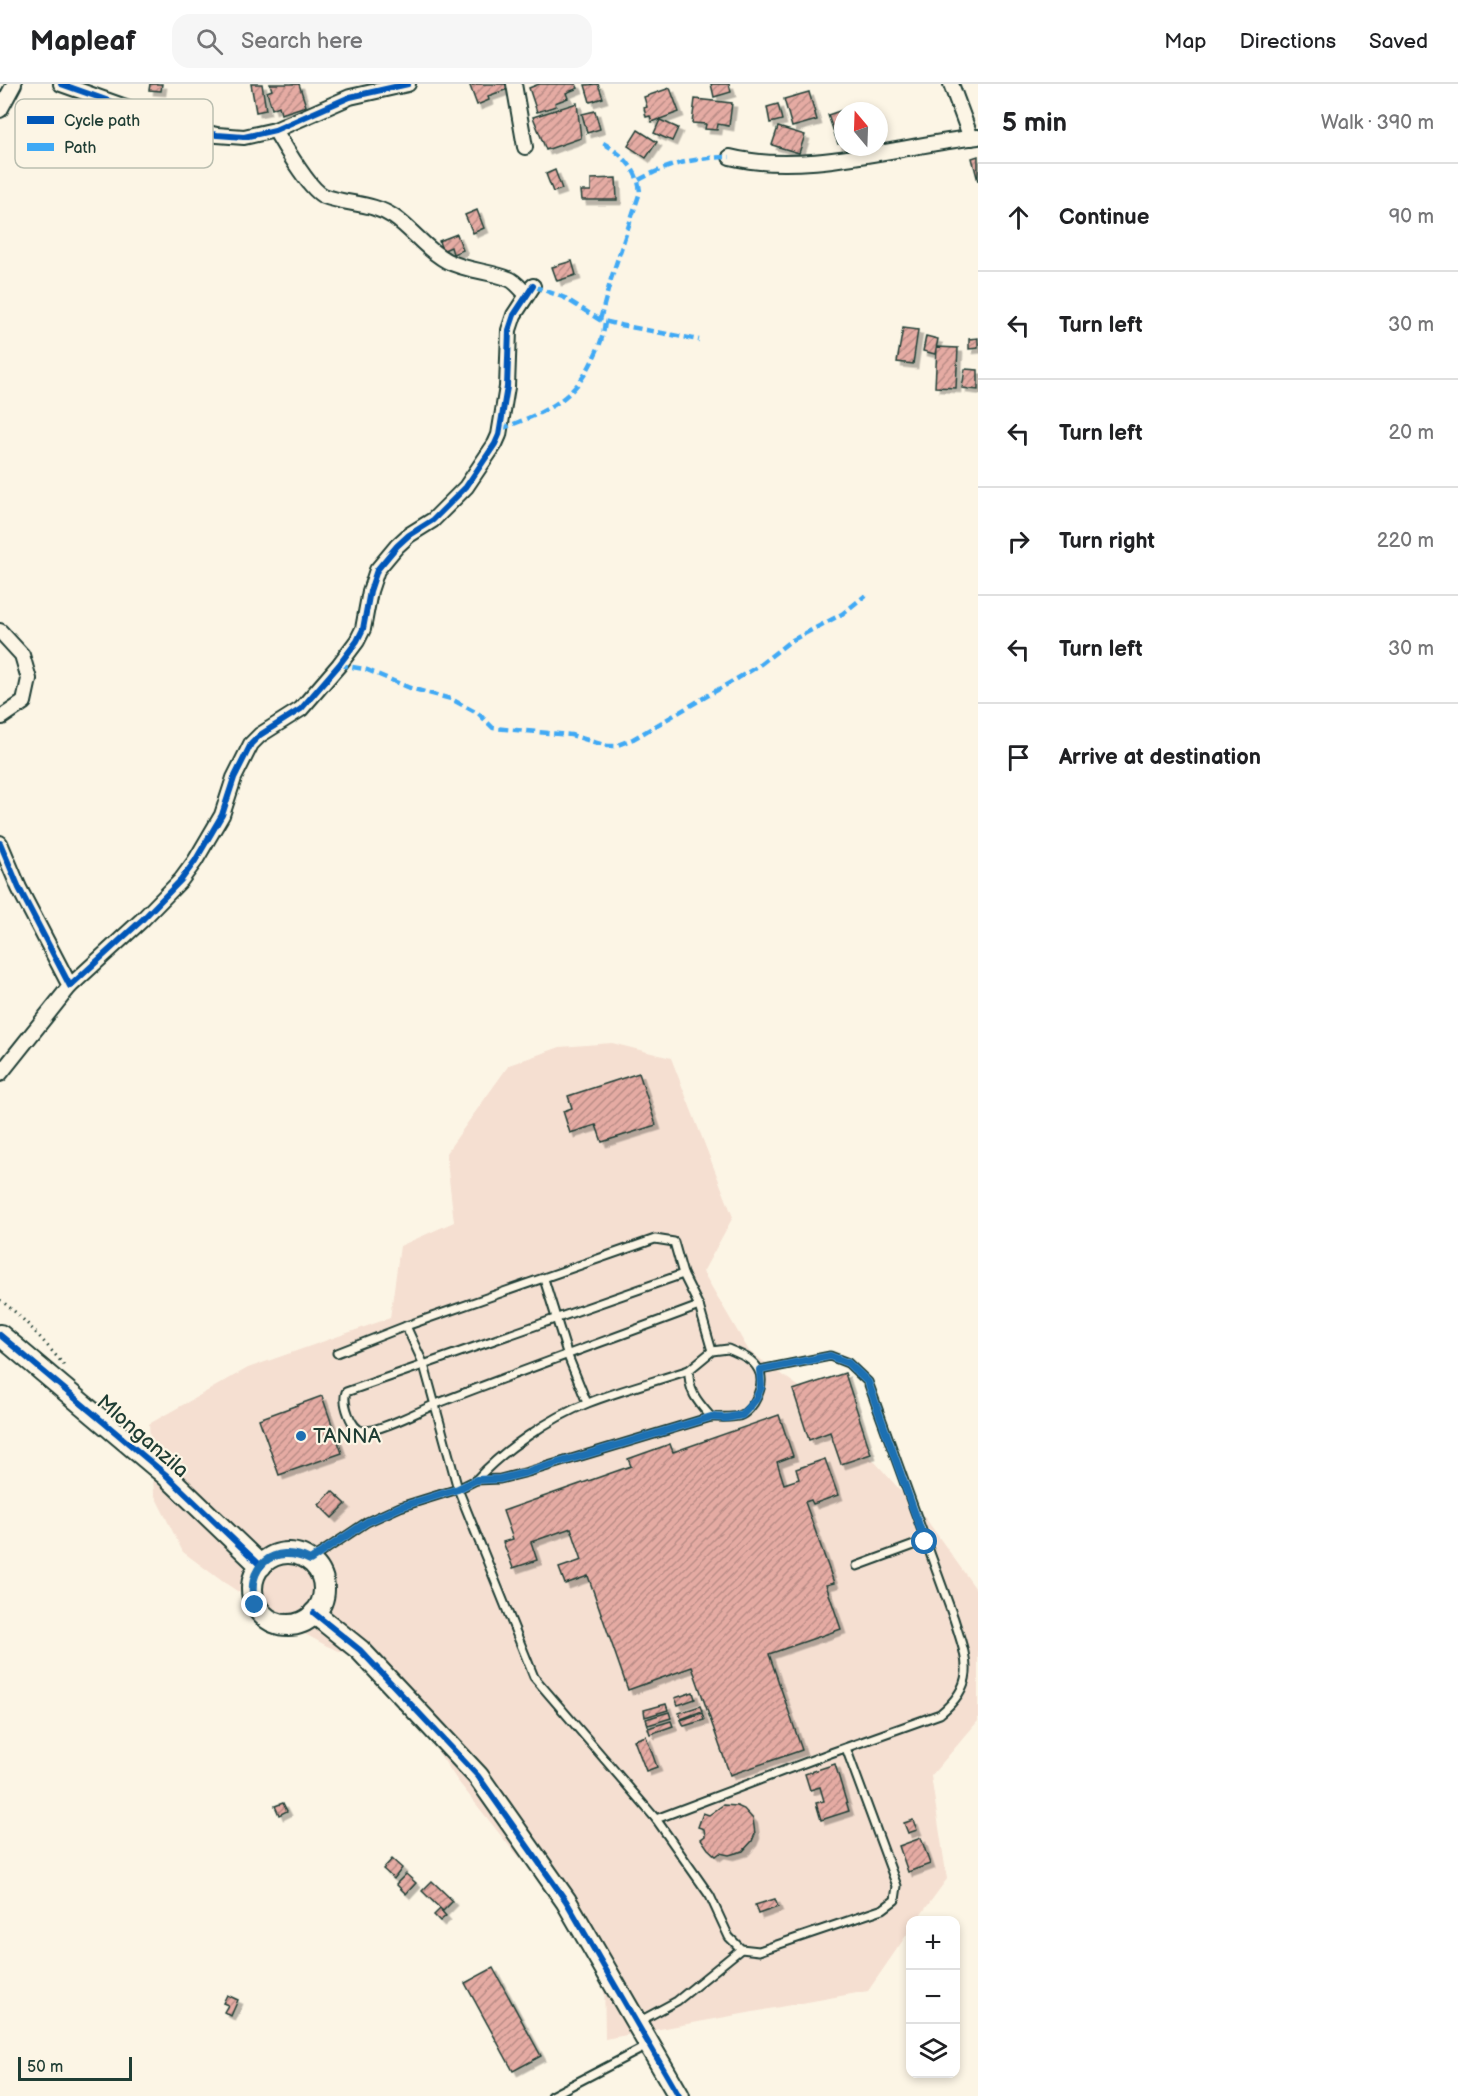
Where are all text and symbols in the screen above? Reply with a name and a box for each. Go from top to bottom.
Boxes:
search box [172,14,592,68]
text: Mapleaf [30,25,136,58]
icon: search [193,25,226,58]
text: Search here [241,28,363,55]
text: Map [1164,29,1207,54]
text: Directions [1240,29,1336,54]
text: Saved [1369,29,1428,54]
legend [15,99,213,168]
north arrow [834,102,888,156]
text: 5 min [1002,108,1067,139]
text: Walk · 390 m [1321,111,1434,135]
text: Cycle path [64,112,140,131]
text: Path [64,139,96,158]
icon: ahead [1002,201,1035,234]
text: Continue [1059,204,1149,231]
text: 90 m [1389,205,1434,229]
icon: left [1002,309,1035,342]
text: Turn left [1059,312,1143,339]
text: 30 m [1388,313,1434,337]
icon: left [1002,417,1035,450]
text: Turn left [1059,420,1143,447]
text: 20 m [1389,421,1434,445]
icon: right [1002,525,1035,558]
text: Turn right [1059,528,1155,555]
text: 220 m [1377,529,1434,553]
icon: left [1002,633,1035,666]
text: Turn left [1059,636,1143,663]
text: 30 m [1388,637,1434,661]
icon: arrive [1002,741,1035,774]
text: Arrive at destination [1059,744,1261,771]
street label: Mlonganzila [92,1390,194,1483]
place label: TANNA [313,1424,381,1449]
marker: TANNA [294,1429,308,1443]
route start [911,1528,937,1554]
route end [241,1591,267,1617]
map controls [906,1916,960,2078]
button: + [906,1916,960,1970]
button: − [906,1970,960,2024]
button: layers [906,2024,960,2078]
scale bar [18,2054,132,2082]
text: 50 m [27,2058,63,2077]

